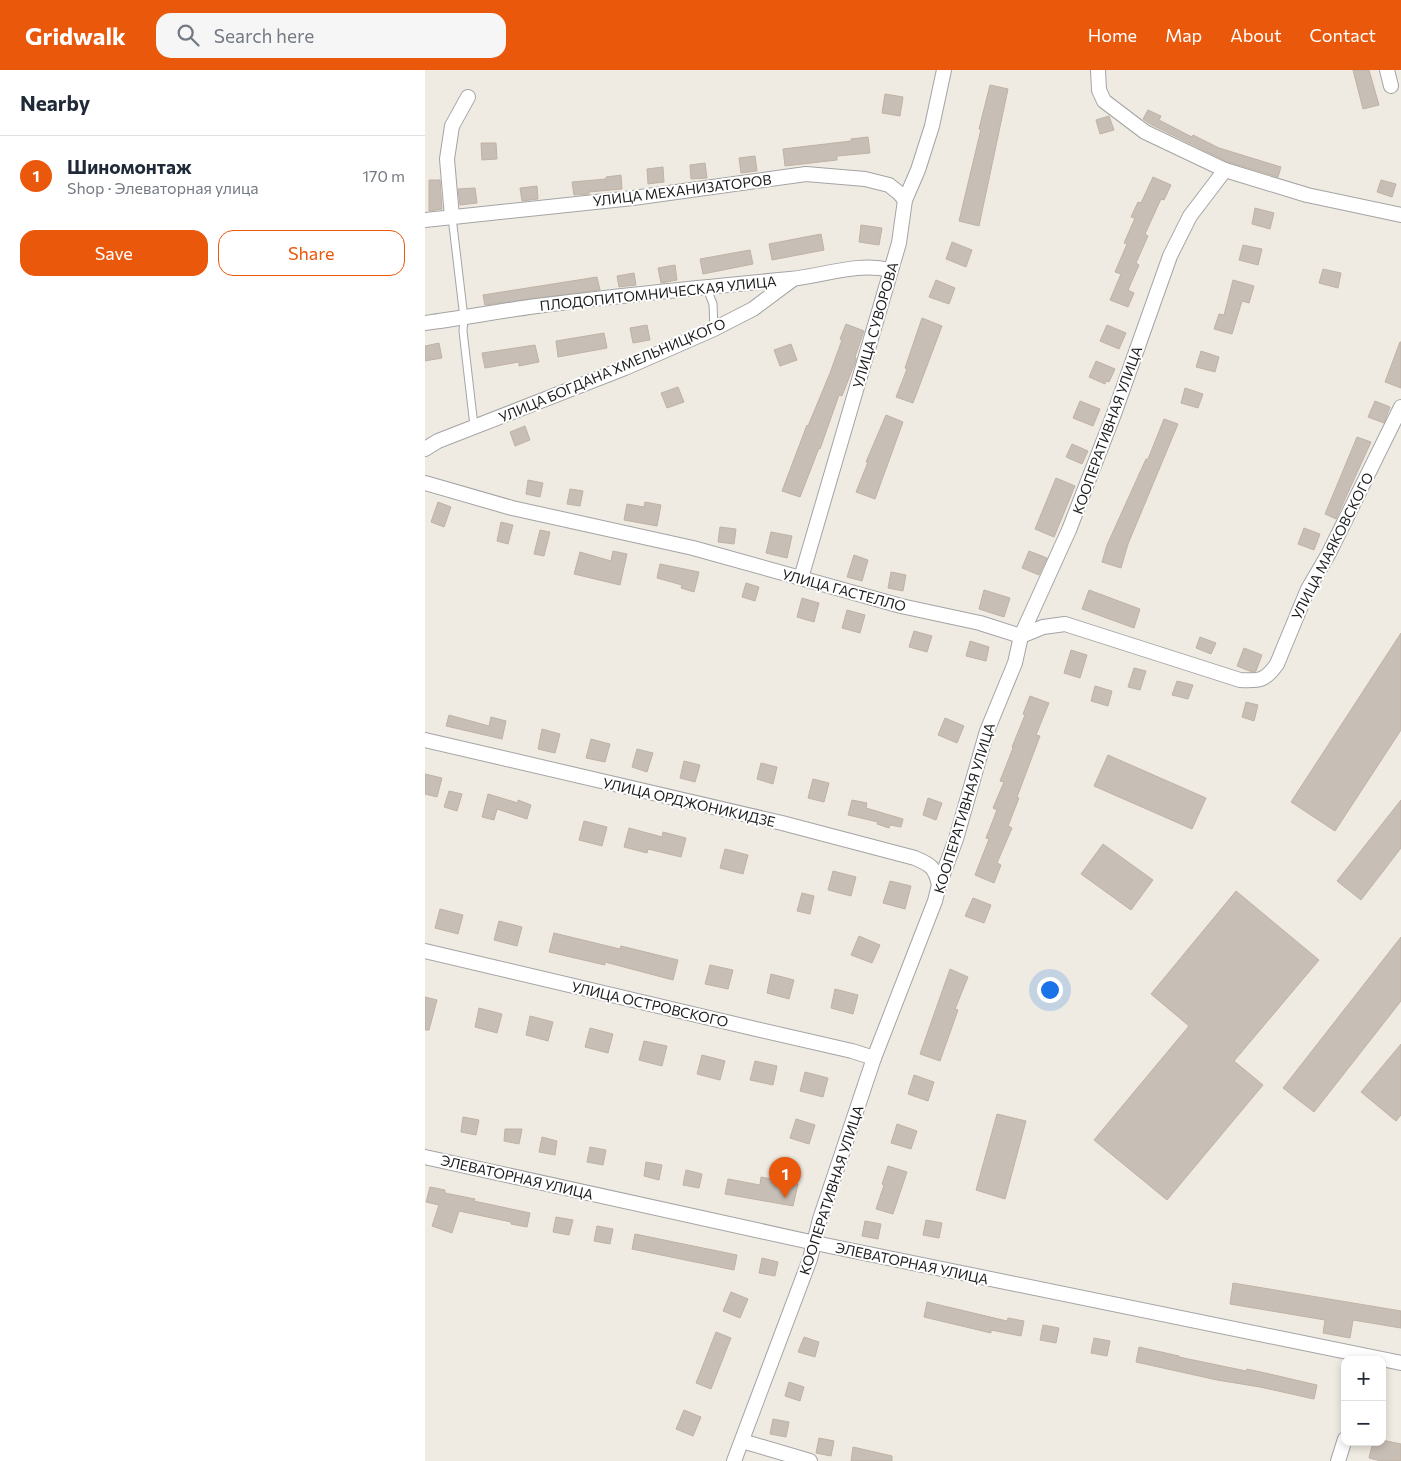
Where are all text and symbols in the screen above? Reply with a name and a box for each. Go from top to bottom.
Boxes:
search box [156,13,506,58]
text: Gridwalk [25,21,126,50]
icon: search [174,21,202,49]
text: Search here [214,24,314,47]
text: Home [1088,24,1137,46]
text: Map [1165,24,1202,46]
text: About [1230,24,1282,46]
text: Contact [1310,24,1376,46]
text: Nearby [20,90,90,115]
text: Шиномонтаж [67,155,192,178]
text: 1 [32,166,40,185]
text: 170 m [362,166,405,185]
street label: УЛИЦА МЕХАНИЗАТОРОВ [592,171,772,209]
text: Shop · Элеваторная улица [67,178,259,197]
button: Save [20,230,208,276]
button: Share [218,230,405,276]
street label: УЛИЦА СУВОРОВА [849,260,901,390]
street label: ПЛОДОПИТОМНИЧЕСКАЯ УЛИЦА [539,272,777,314]
street label: УЛИЦА БОГДАНА ХМЕЛЬНИЦКОГО [496,314,728,426]
street label: КООПЕРАТИВНАЯ УЛИЦА [1069,343,1145,516]
street label: УЛИЦА МАЯКОВСКОГО [1287,470,1377,622]
street label: УЛИЦА ГАСТЕЛЛО [780,565,908,615]
street label: КООПЕРАТИВНАЯ УЛИЦА [930,720,998,895]
street label: УЛИЦА ОРДЖОНИКИДЗЕ [601,774,777,830]
your location [1037,977,1063,1003]
street label: УЛИЦА ОСТРОВСКОГО [570,978,730,1030]
street label: КООПЕРАТИВНАЯ УЛИЦА [796,1103,867,1277]
street label: ЭЛЕВАТОРНАЯ УЛИЦА [439,1151,595,1203]
pin: 1 [769,1157,801,1198]
street label: ЭЛЕВАТОРНАЯ УЛИЦА [834,1238,991,1288]
map controls [1341,1356,1386,1446]
button: + [1341,1356,1386,1401]
button: − [1341,1401,1386,1446]

